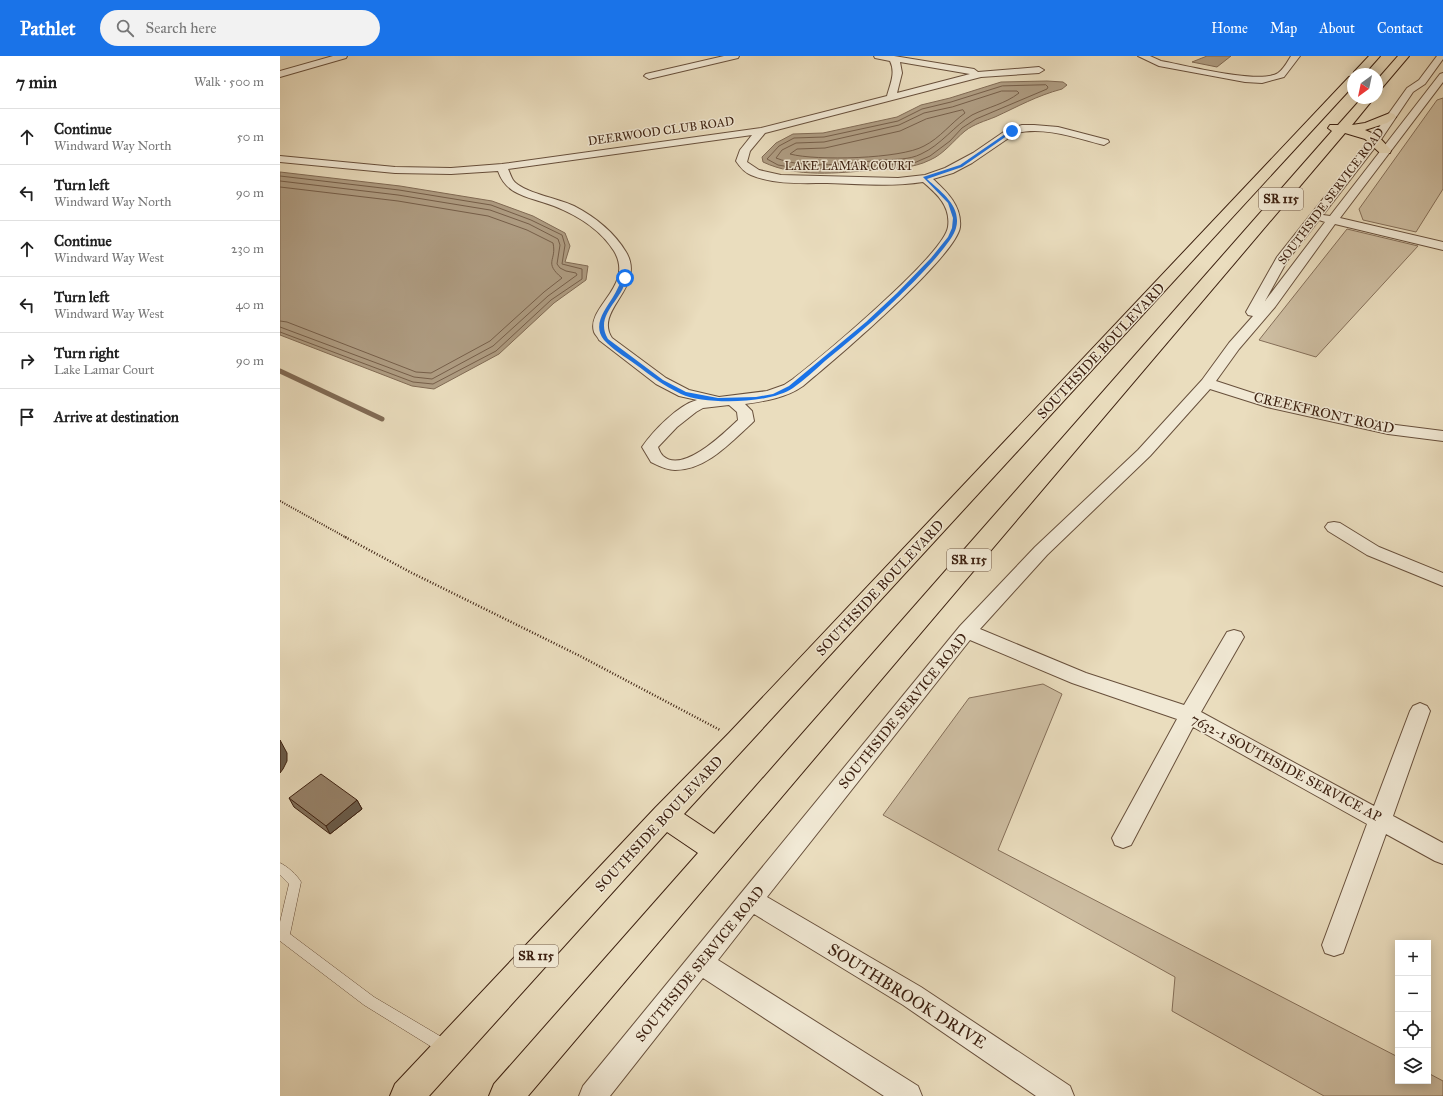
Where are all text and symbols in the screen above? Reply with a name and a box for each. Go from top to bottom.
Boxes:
search box [100,10,380,46]
text: Pathlet [20,17,76,40]
icon: search [114,17,136,39]
text: Search here [146,19,217,37]
text: Home [1211,20,1248,37]
text: Map [1270,20,1297,37]
text: About [1319,20,1355,37]
text: Contact [1377,20,1423,37]
north arrow [1347,68,1383,104]
text: 7 min [16,72,57,93]
text: Walk · 500 m [194,74,264,90]
street label: DEERWOOD CLUB ROAD [587,114,735,148]
text: Continue [54,120,112,138]
route end [1003,122,1021,140]
street label: SOUTHSIDE SERVICE ROAD [1275,125,1387,267]
icon: ahead [16,126,38,148]
text: 50 m [237,129,264,145]
text: Windward Way North [54,138,172,154]
street label: LAKE LAMAR COURT [785,159,913,173]
text: Turn left [54,176,110,194]
icon: left [16,182,38,204]
text: 90 m [236,185,264,201]
road number: SR 115 [1259,188,1303,210]
text: Windward Way North [54,194,172,210]
text: Continue [54,232,112,250]
icon: ahead [16,238,38,260]
text: 230 m [231,241,264,257]
text: Windward Way West [54,250,164,266]
route start [616,269,634,287]
street label: SOUTHSIDE BOULEVARD [1034,280,1168,422]
text: Turn left [54,288,110,306]
icon: left [16,294,38,316]
text: 40 m [235,297,264,313]
text: Windward Way West [54,306,164,322]
text: Turn right [54,344,119,362]
icon: right [16,350,38,372]
text: 90 m [236,353,264,369]
text: Lake Lamar Court [54,362,154,378]
street label: CREEKFRONT ROAD [1252,389,1396,437]
icon: arrive [16,406,38,428]
text: Arrive at destination [54,408,179,426]
street label: SOUTHSIDE BOULEVARD [813,517,947,659]
road number: SR 115 [947,549,991,571]
street label: SOUTHSIDE SERVICE ROAD [835,630,971,792]
street label: 7632-1 SOUTHSIDE SERVICE AP [1188,710,1384,826]
street label: SOUTHSIDE BOULEVARD [592,753,726,895]
street label: SOUTHSIDE SERVICE ROAD [632,883,768,1045]
street label: SOUTHBROOK DRIVE [824,939,990,1053]
map controls [1395,940,1431,1084]
button: + [1395,940,1431,976]
road number: SR 115 [514,945,558,967]
button: − [1395,976,1431,1012]
button: locate [1395,1012,1431,1048]
button: layers [1395,1048,1431,1084]

